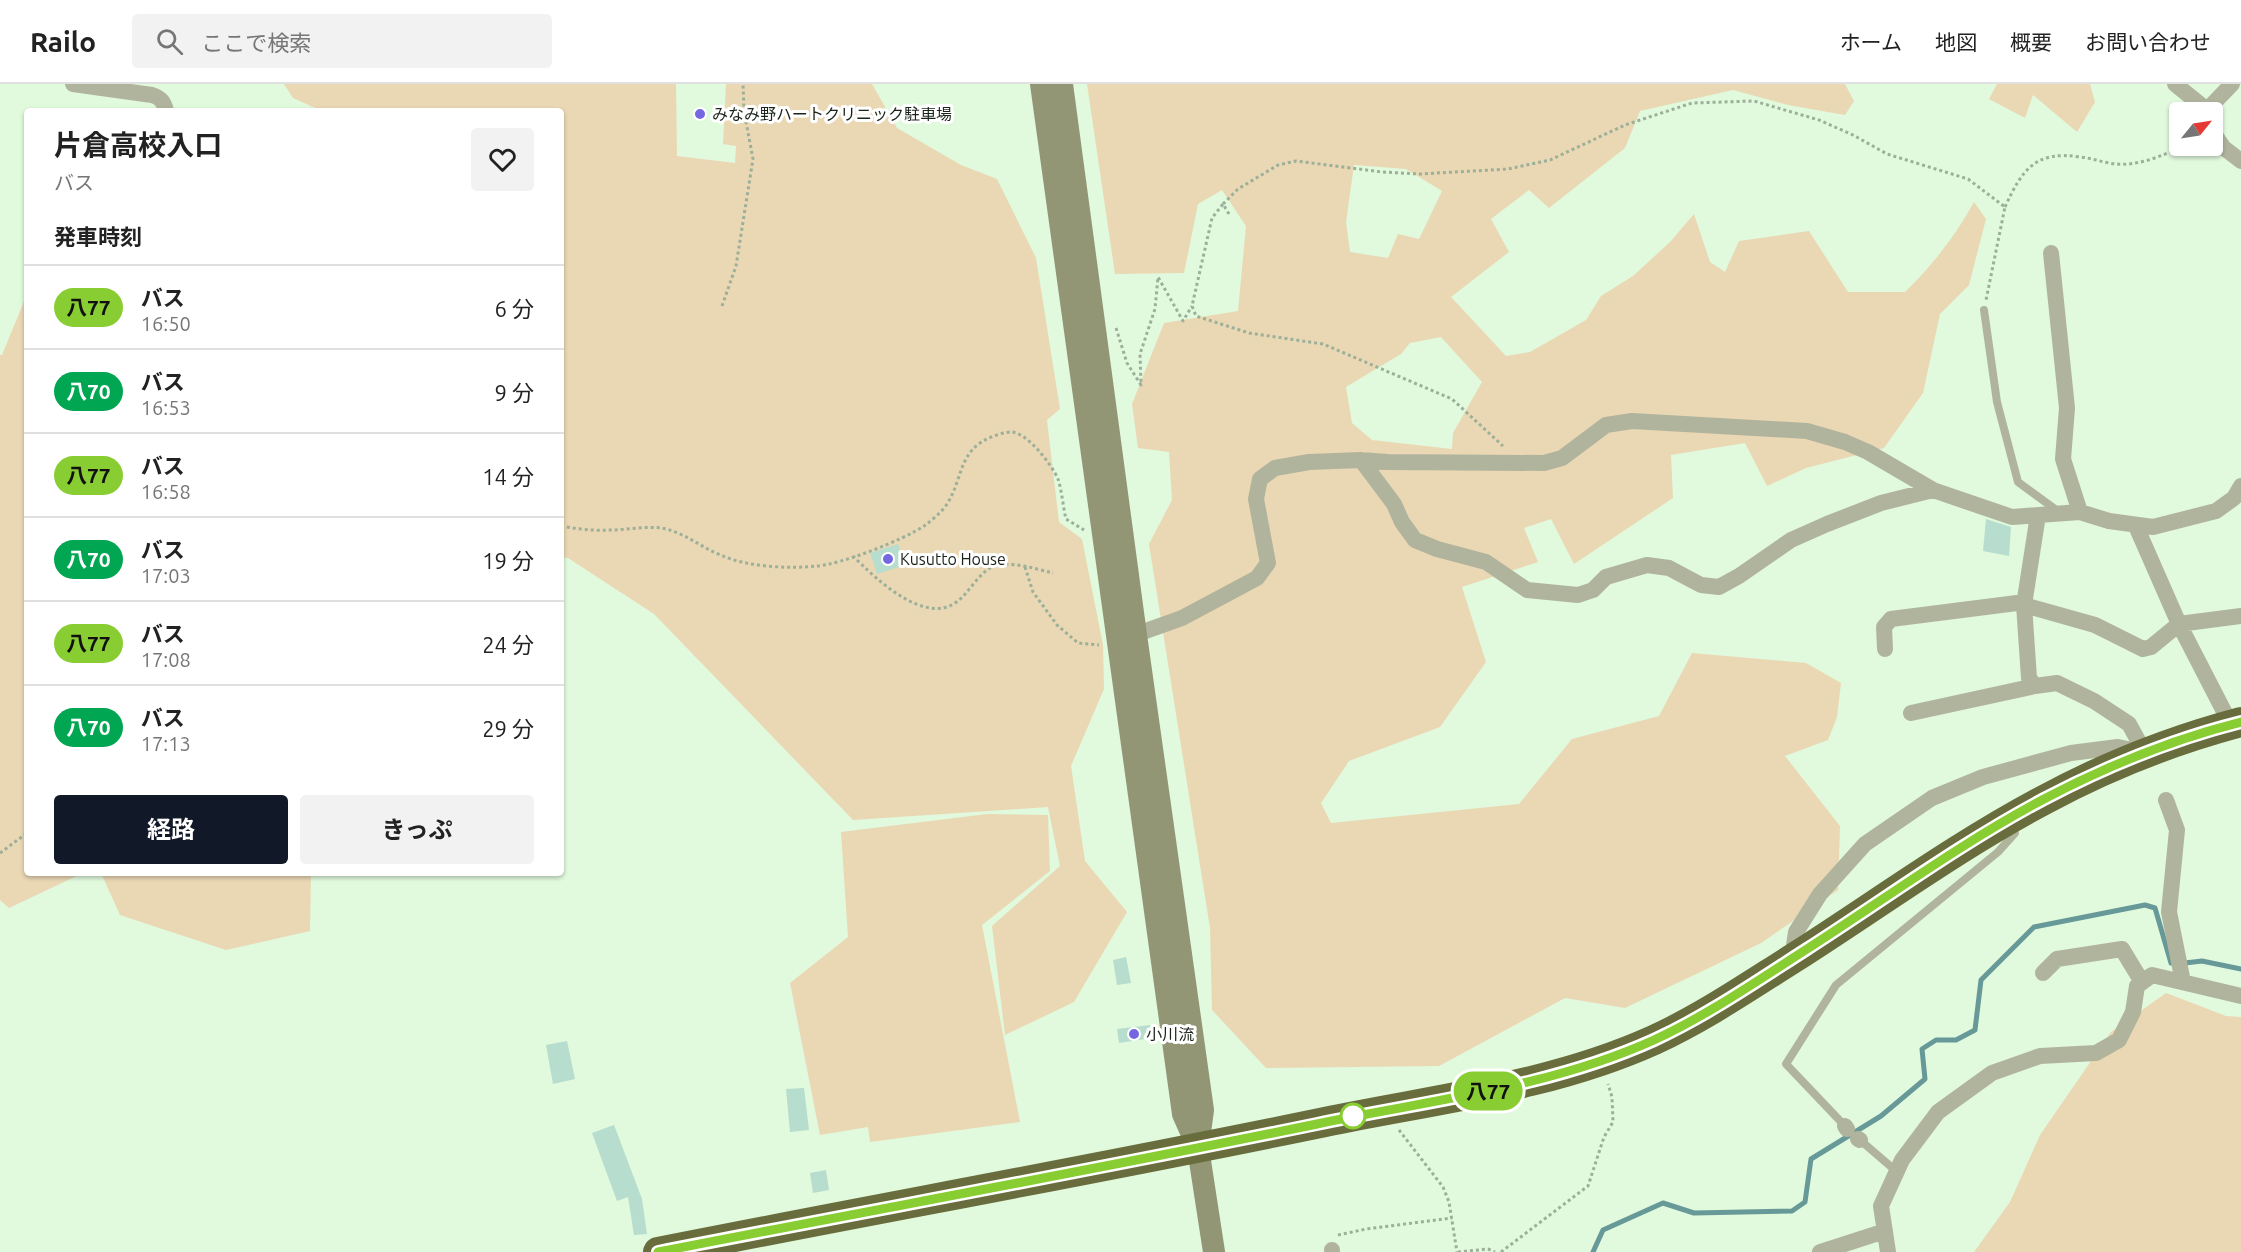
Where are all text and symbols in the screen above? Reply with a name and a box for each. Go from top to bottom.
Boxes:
search box [132,14,552,68]
icon: search [153,25,186,58]
text: Railo [30,26,96,57]
text: ここで検索 [201,30,311,55]
text: ホーム [1840,30,1902,54]
text: 地図 [1935,30,1977,54]
text: 概要 [2010,30,2052,54]
text: お問い合わせ [2085,30,2211,54]
north arrow [2169,102,2223,156]
map controls [2169,102,2223,156]
place label: みなみ野ハートクリニック駐車場 [712,105,952,123]
marker: みなみ野ハートクリニック駐車場 [693,107,707,121]
button: heart [471,128,534,191]
text: 片倉高校入口 [54,129,222,160]
text: バス [54,171,94,194]
text: 発車時刻 [54,224,142,249]
text: バス [141,285,185,310]
text: 八77 [66,295,111,319]
text: 6 分 [495,296,534,321]
text: 16:50 [141,312,191,335]
text: バス [141,369,185,394]
text: 八70 [66,379,111,403]
text: 9 分 [495,380,534,405]
text: 16:53 [141,396,191,419]
text: バス [141,453,185,478]
text: 八77 [66,463,111,487]
text: 14 分 [482,464,534,489]
text: 16:58 [141,480,191,503]
text: バス [141,537,185,562]
text: 八70 [66,547,111,571]
text: 19 分 [482,548,534,573]
place label: Kusutto House [900,550,1006,568]
marker: Kusutto House [881,552,895,566]
text: 17:03 [141,564,191,587]
text: バス [141,621,185,646]
text: 八77 [66,631,111,655]
text: 24 分 [482,632,534,657]
text: 17:08 [141,648,191,671]
text: バス [141,705,185,730]
text: 八70 [66,715,111,739]
text: 29 分 [482,716,534,741]
text: 17:13 [141,732,191,755]
button: 経路 [54,795,288,864]
button: きっぷ [300,795,534,864]
place label: 小川流 [1146,1025,1194,1043]
marker: 小川流 [1127,1027,1141,1041]
line badge: 八77 [1454,1072,1522,1110]
text: 八77 [1466,1079,1510,1103]
unlabelled marker [1340,1103,1366,1129]

